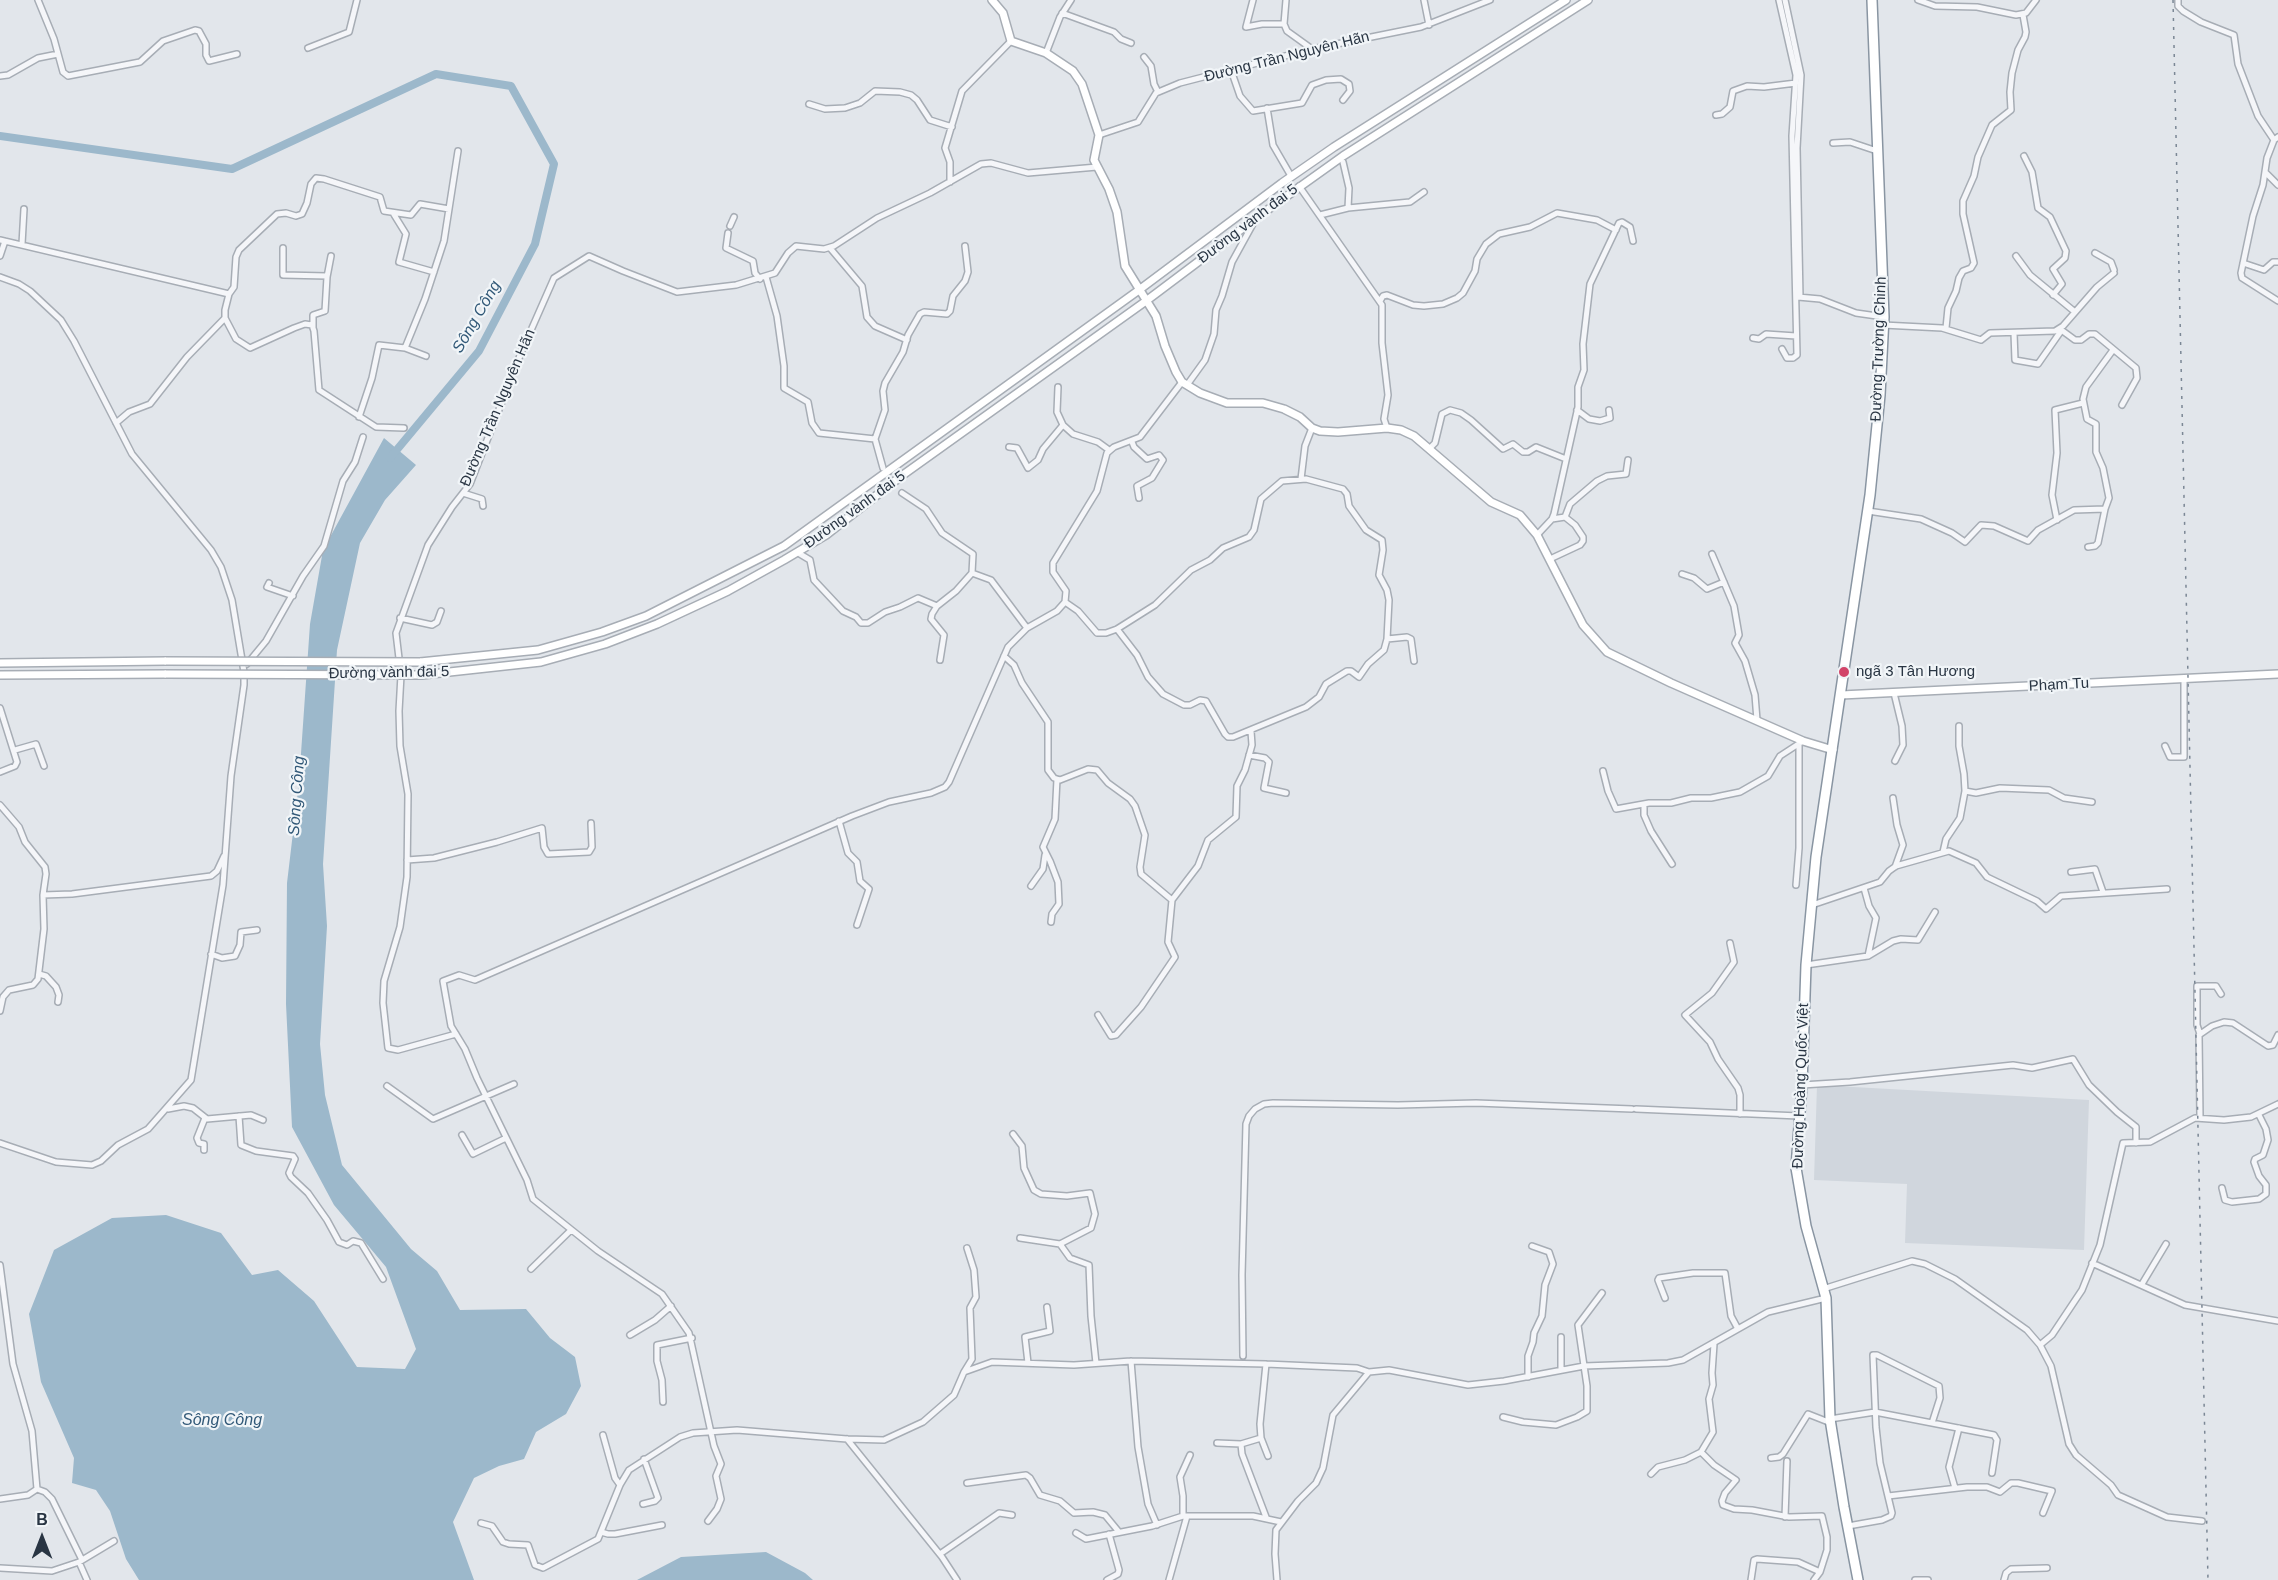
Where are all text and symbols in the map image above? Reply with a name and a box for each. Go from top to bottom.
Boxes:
street label: Đường Trần Nguyên Hãn [1203,28,1371,86]
street label: Đường vành đai 5 [1194,180,1302,268]
street label: Đường Trường Chinh [1867,276,1891,422]
water label: Sông Công [449,278,505,356]
street label: Đường Trần Nguyên Hãn [457,327,539,489]
street label: Đường vành đai 5 [801,467,909,553]
street label: Đường vành đai 5 [328,663,450,683]
place label: ngã 3 Tân Hương [1856,663,1975,681]
marker: ngã 3 Tân Hương [1837,665,1851,679]
street label: Phạm Tu [2028,674,2090,696]
water label: Sông Công [285,755,309,837]
street label: Đường Hoàng Quốc Việt [1789,1003,1813,1169]
water label: Sông Công [182,1411,262,1431]
north arrow [12,1508,72,1568]
text: B [36,1511,48,1528]

